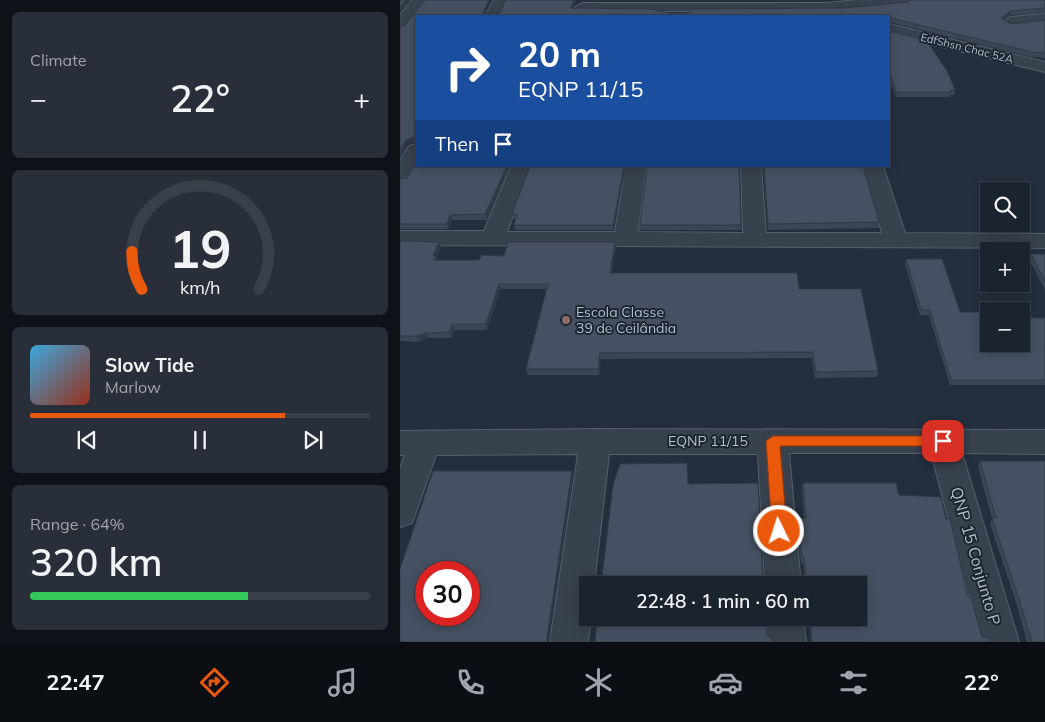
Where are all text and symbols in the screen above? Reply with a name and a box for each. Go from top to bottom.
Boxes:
street label: EdfShsn Chac 52A [919,30,1015,66]
text: 20 m [518,32,601,76]
icon: right [435,35,500,100]
text: Climate [30,50,86,70]
text: 22° [170,74,230,122]
text: EQNP 11/15 [518,75,643,103]
text: − [30,81,47,116]
text: + [353,81,370,116]
icon: arrive [489,130,517,158]
text: Then [435,132,479,156]
map controls [980,182,1030,352]
button: search [980,182,1030,232]
text: 19 [169,216,231,281]
button: + [980,242,1030,292]
text: km/h [180,276,220,298]
button: − [980,302,1030,352]
place label: Escola Classe 39 de Ceilândia [576,303,676,337]
marker: Escola Classe 39 de Ceilândia [560,314,572,326]
text: Slow Tide [105,353,194,377]
text: Marlow [105,377,161,397]
pin [922,420,964,462]
icon: previous [73,426,101,454]
icon: pause [186,426,214,454]
icon: next [299,426,327,454]
icon: arrive [929,427,957,455]
street label: EQNP 11/15 [668,432,748,450]
street label: QNP 15 Conjunto P [947,485,1005,627]
position arrow [752,504,804,556]
text: Range · 64% [30,514,125,534]
text: 320 km [30,538,163,586]
speed limit sign: 30 [415,561,480,626]
text: 22:48 · 1 min · 60 m [636,589,810,613]
icon: directions [197,665,232,700]
icon: music [325,665,360,700]
icon: phone [453,665,488,700]
icon: climate [581,665,616,700]
icon: car [708,665,743,700]
icon: filters [836,665,871,700]
text: 22:47 [46,668,105,696]
text: 22° [964,668,999,696]

